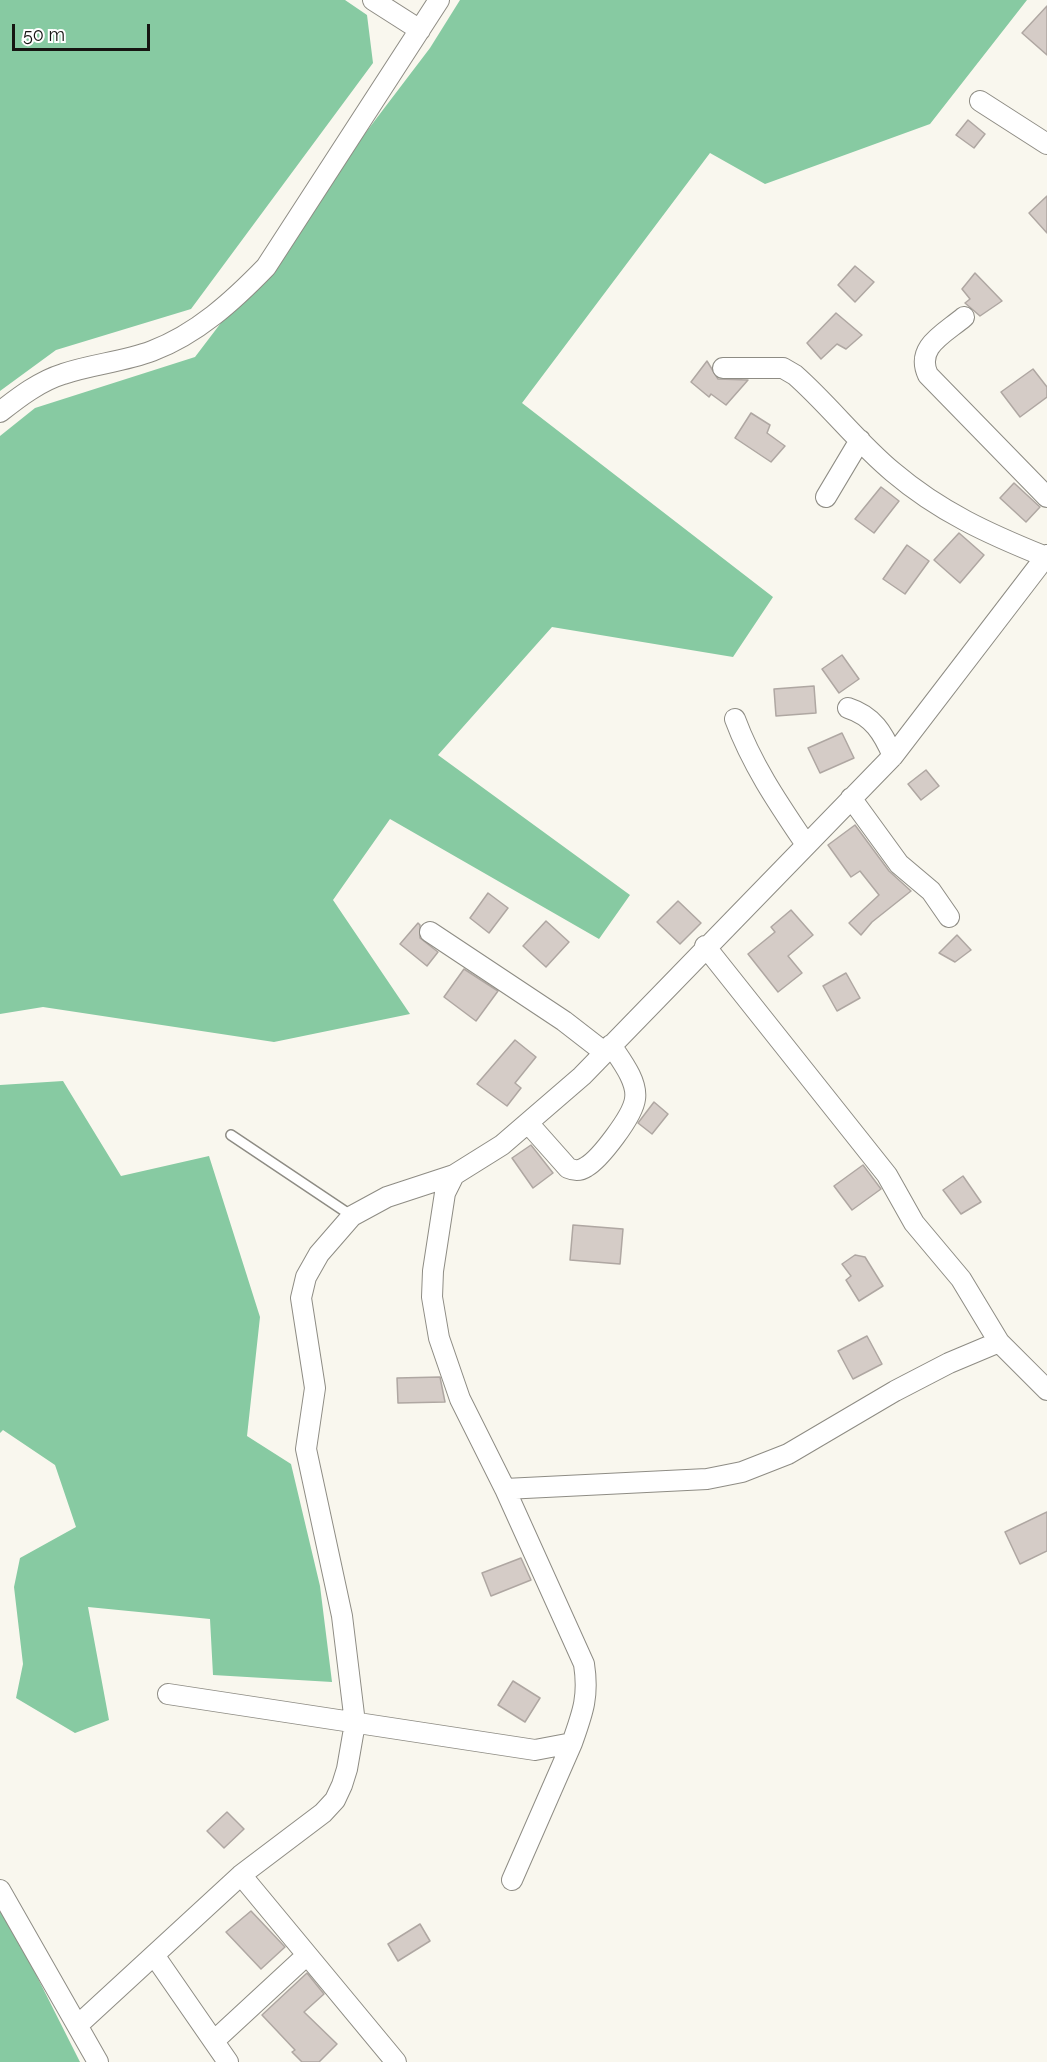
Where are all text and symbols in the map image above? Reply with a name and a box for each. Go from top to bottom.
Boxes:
scale bar [15,12,153,50]
text: 50 m [23,24,65,45]

